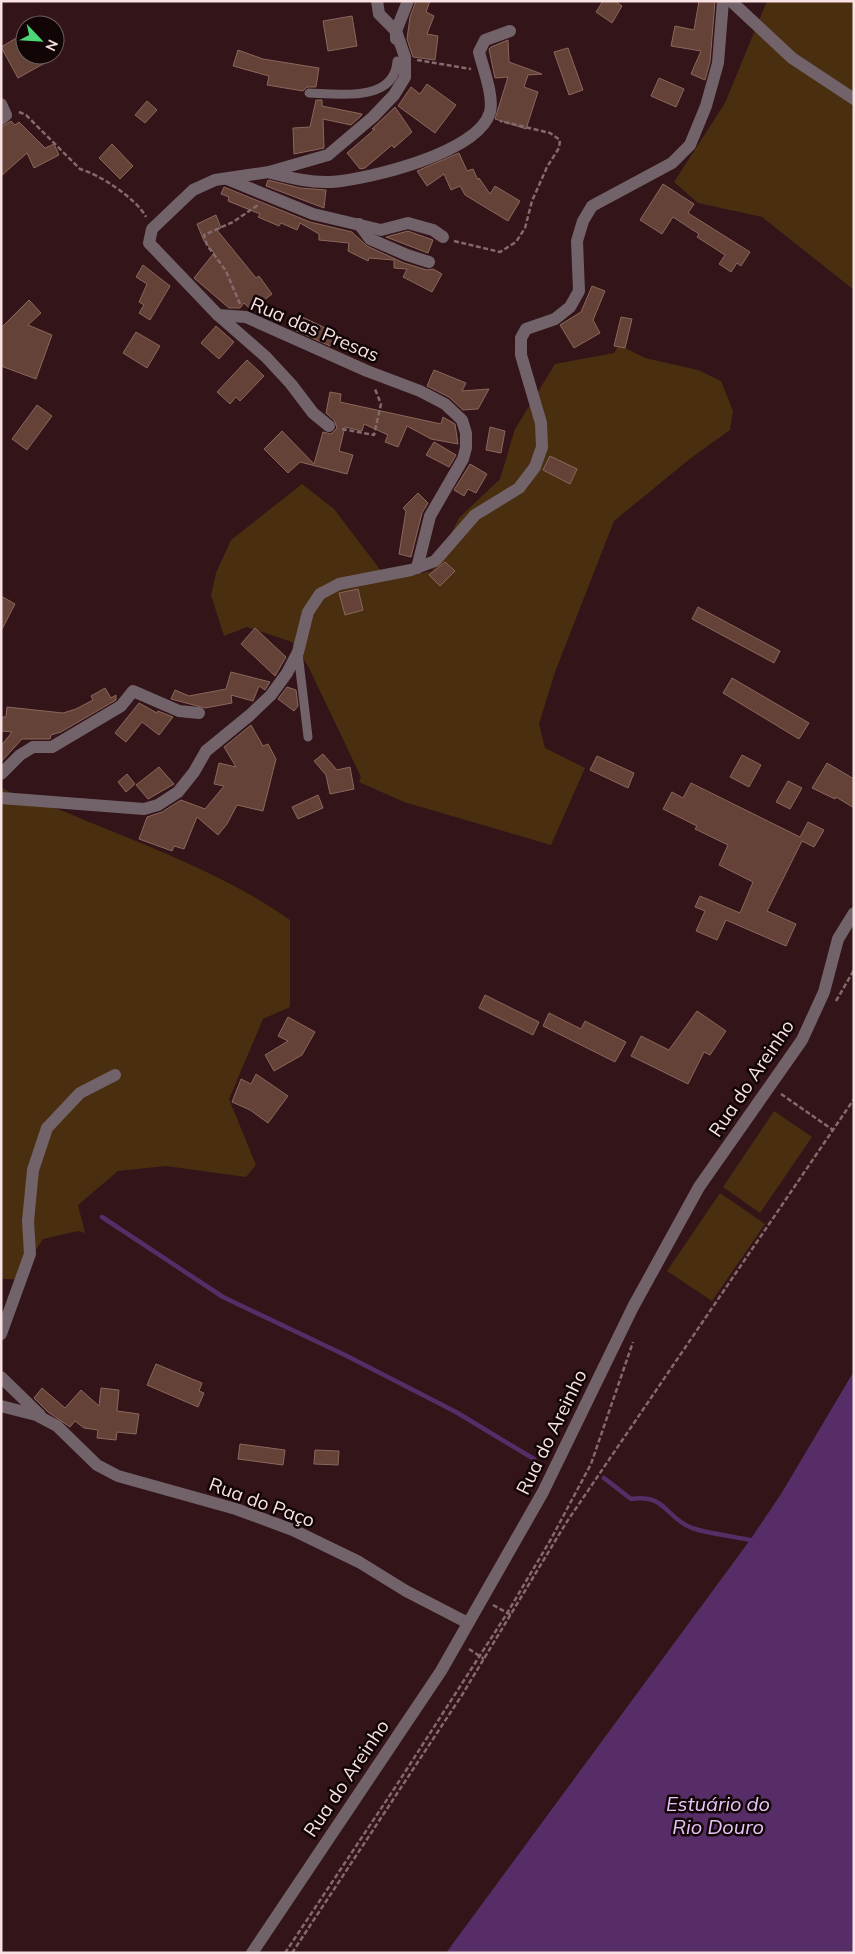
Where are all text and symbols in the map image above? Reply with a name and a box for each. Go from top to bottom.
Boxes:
north arrow [15,15,65,65]
text: N [41,37,62,54]
street label: Rua das Presas [247,291,383,367]
street label: Rua do Areinho [703,1015,799,1141]
street label: Rua do Areinho [510,1365,592,1499]
street label: Rua do Paço [206,1472,318,1532]
street label: Rua do Areinho [298,1715,394,1841]
water label: Estuário do Rio Douro [666,1791,770,1839]

